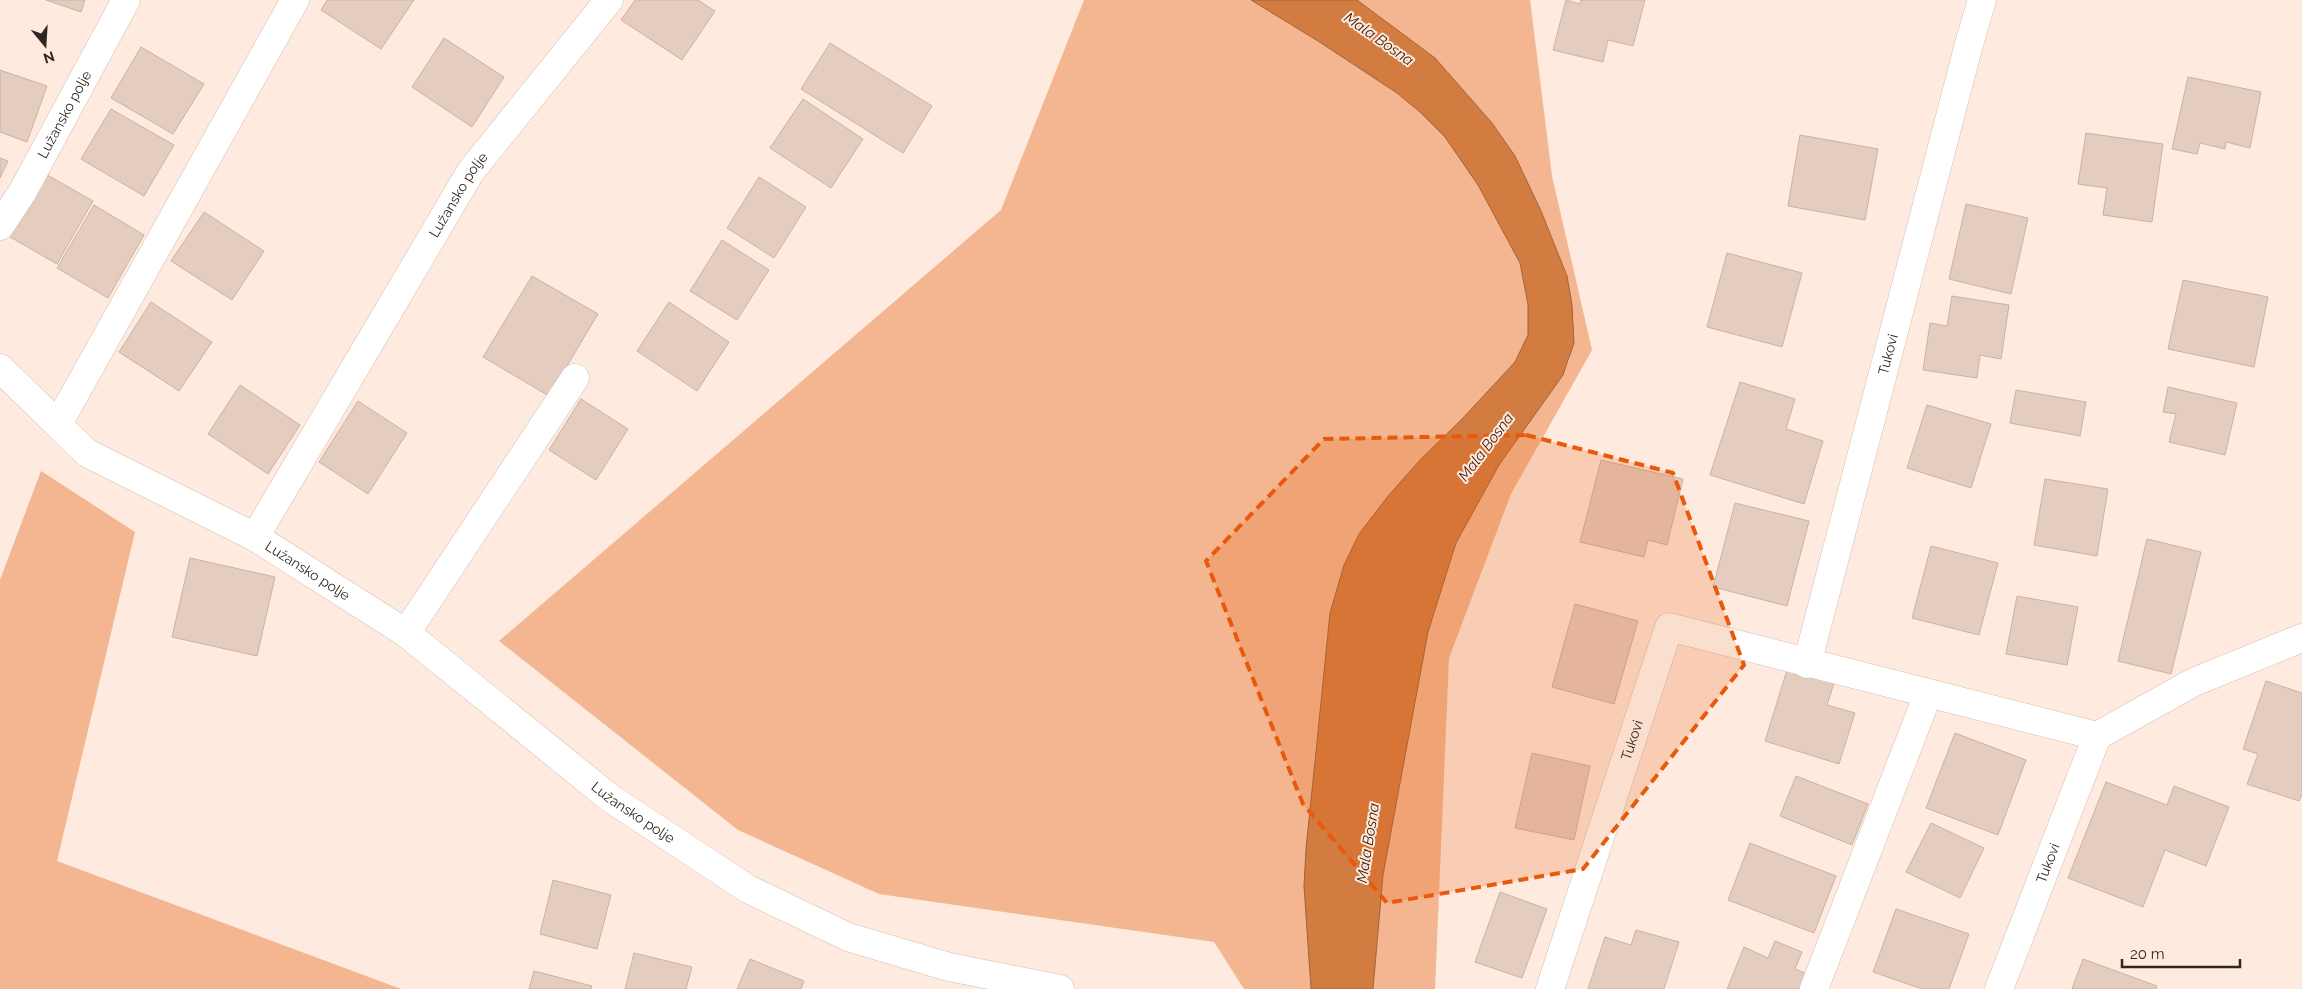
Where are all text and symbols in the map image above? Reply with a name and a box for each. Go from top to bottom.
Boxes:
water label: Mala Bosna [1341,8,1417,70]
north arrow [20,20,70,70]
text: N [41,48,57,67]
street label: Lužansko polje [34,68,94,161]
street label: Lužansko polje [426,149,491,240]
street label: Tukovi [1875,332,1901,376]
water label: Mala Bosna [1455,409,1517,485]
street label: Lužansko polje [263,538,353,603]
street label: Tukovi [1618,718,1646,762]
street label: Lužansko polje [588,778,678,846]
water label: Mala Bosna [1353,802,1383,884]
street label: Tukovi [2033,841,2063,885]
scale bar [2122,936,2240,968]
text: 20 m [2130,945,2165,963]

